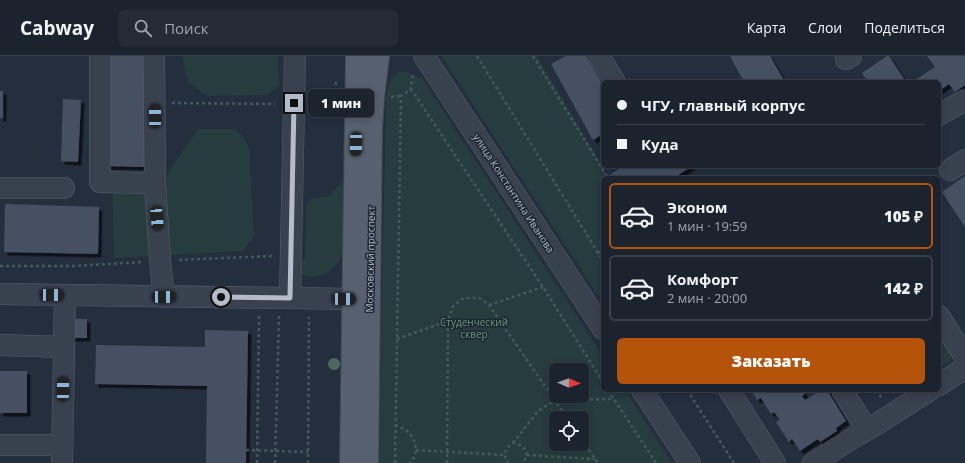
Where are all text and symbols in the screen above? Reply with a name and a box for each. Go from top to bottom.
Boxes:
search box [118,10,398,46]
text: Cabway [20,15,94,41]
icon: search [132,17,154,39]
text: Поиск [164,18,209,38]
text: Карта [747,18,786,37]
text: Слои [808,18,842,37]
text: Поделиться [864,18,945,37]
callout: 1 мин [308,89,374,117]
route end [285,94,303,112]
text: 1 мин [321,94,361,112]
text: ЧГУ, главный корпус [641,95,805,115]
car [149,104,161,128]
street label: улица Константина Иванова [470,131,558,255]
car [350,132,362,156]
text: Куда [641,134,679,154]
text: Эконом [667,197,727,217]
icon: car [619,198,655,234]
street label: Московский проспект [362,205,378,313]
car [150,206,164,230]
text: 105 ₽ [884,206,923,226]
text: 1 мин · 19:59 [667,217,747,235]
text: Комфорт [667,269,738,289]
icon: car [619,270,655,306]
text: 142 ₽ [884,278,923,298]
route start [212,288,230,306]
car [40,289,64,301]
text: 2 мин · 20:00 [667,289,747,307]
car [152,291,176,303]
car [332,293,356,305]
park label: Студенческий сквер [440,315,508,341]
button: Заказать [617,338,925,384]
north arrow [549,363,589,403]
map controls [549,363,589,451]
car [57,377,69,401]
button: locate [549,411,589,451]

